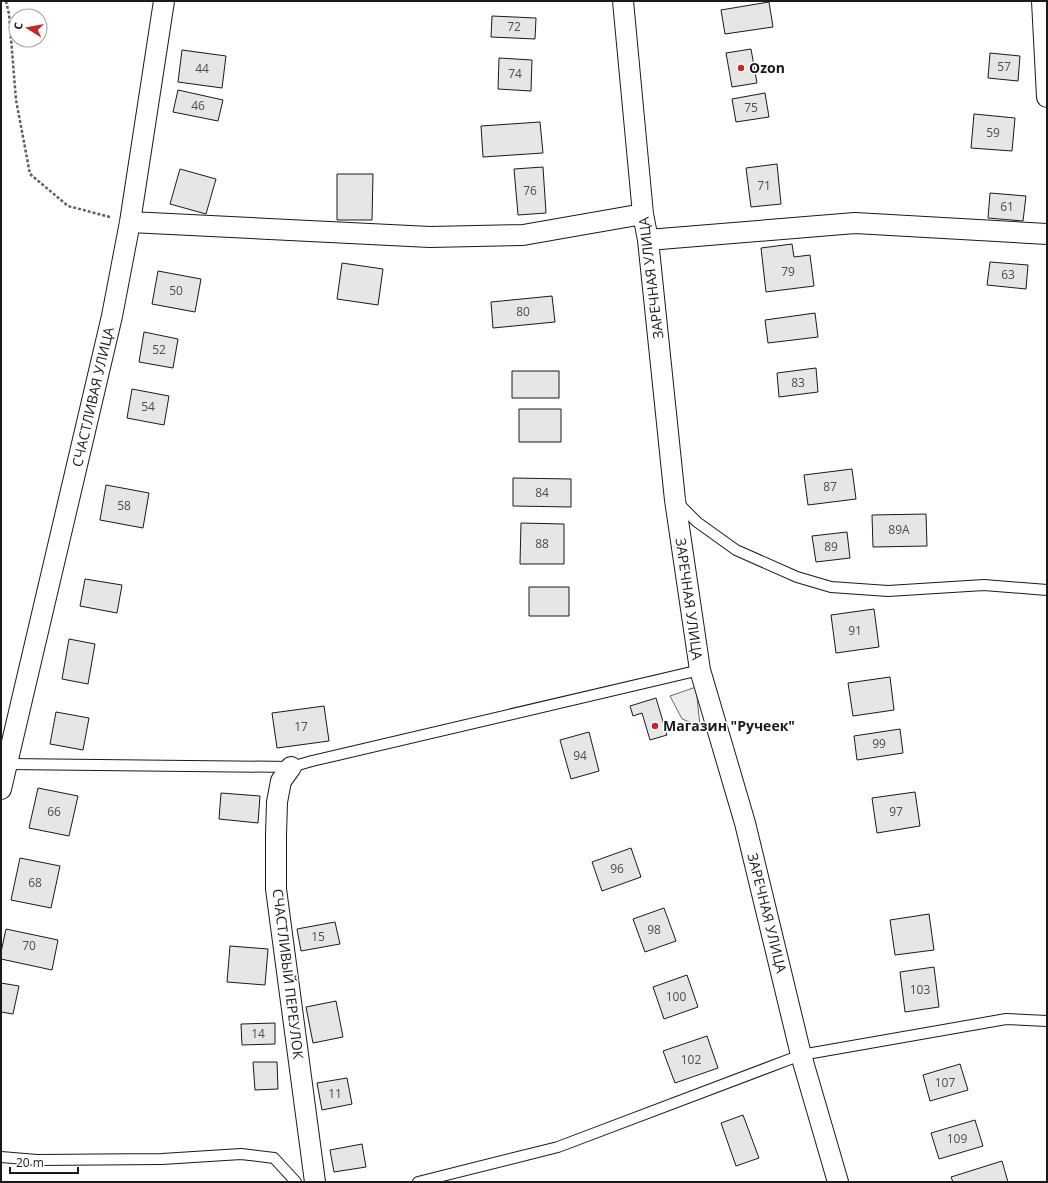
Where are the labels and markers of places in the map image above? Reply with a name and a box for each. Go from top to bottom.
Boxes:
place label: Ozon [749,58,785,77]
marker: Ozon [736,63,746,73]
place label: Магазин "Ручеек" [663,716,795,735]
marker: Магазин "Ручеек" [650,721,660,731]

